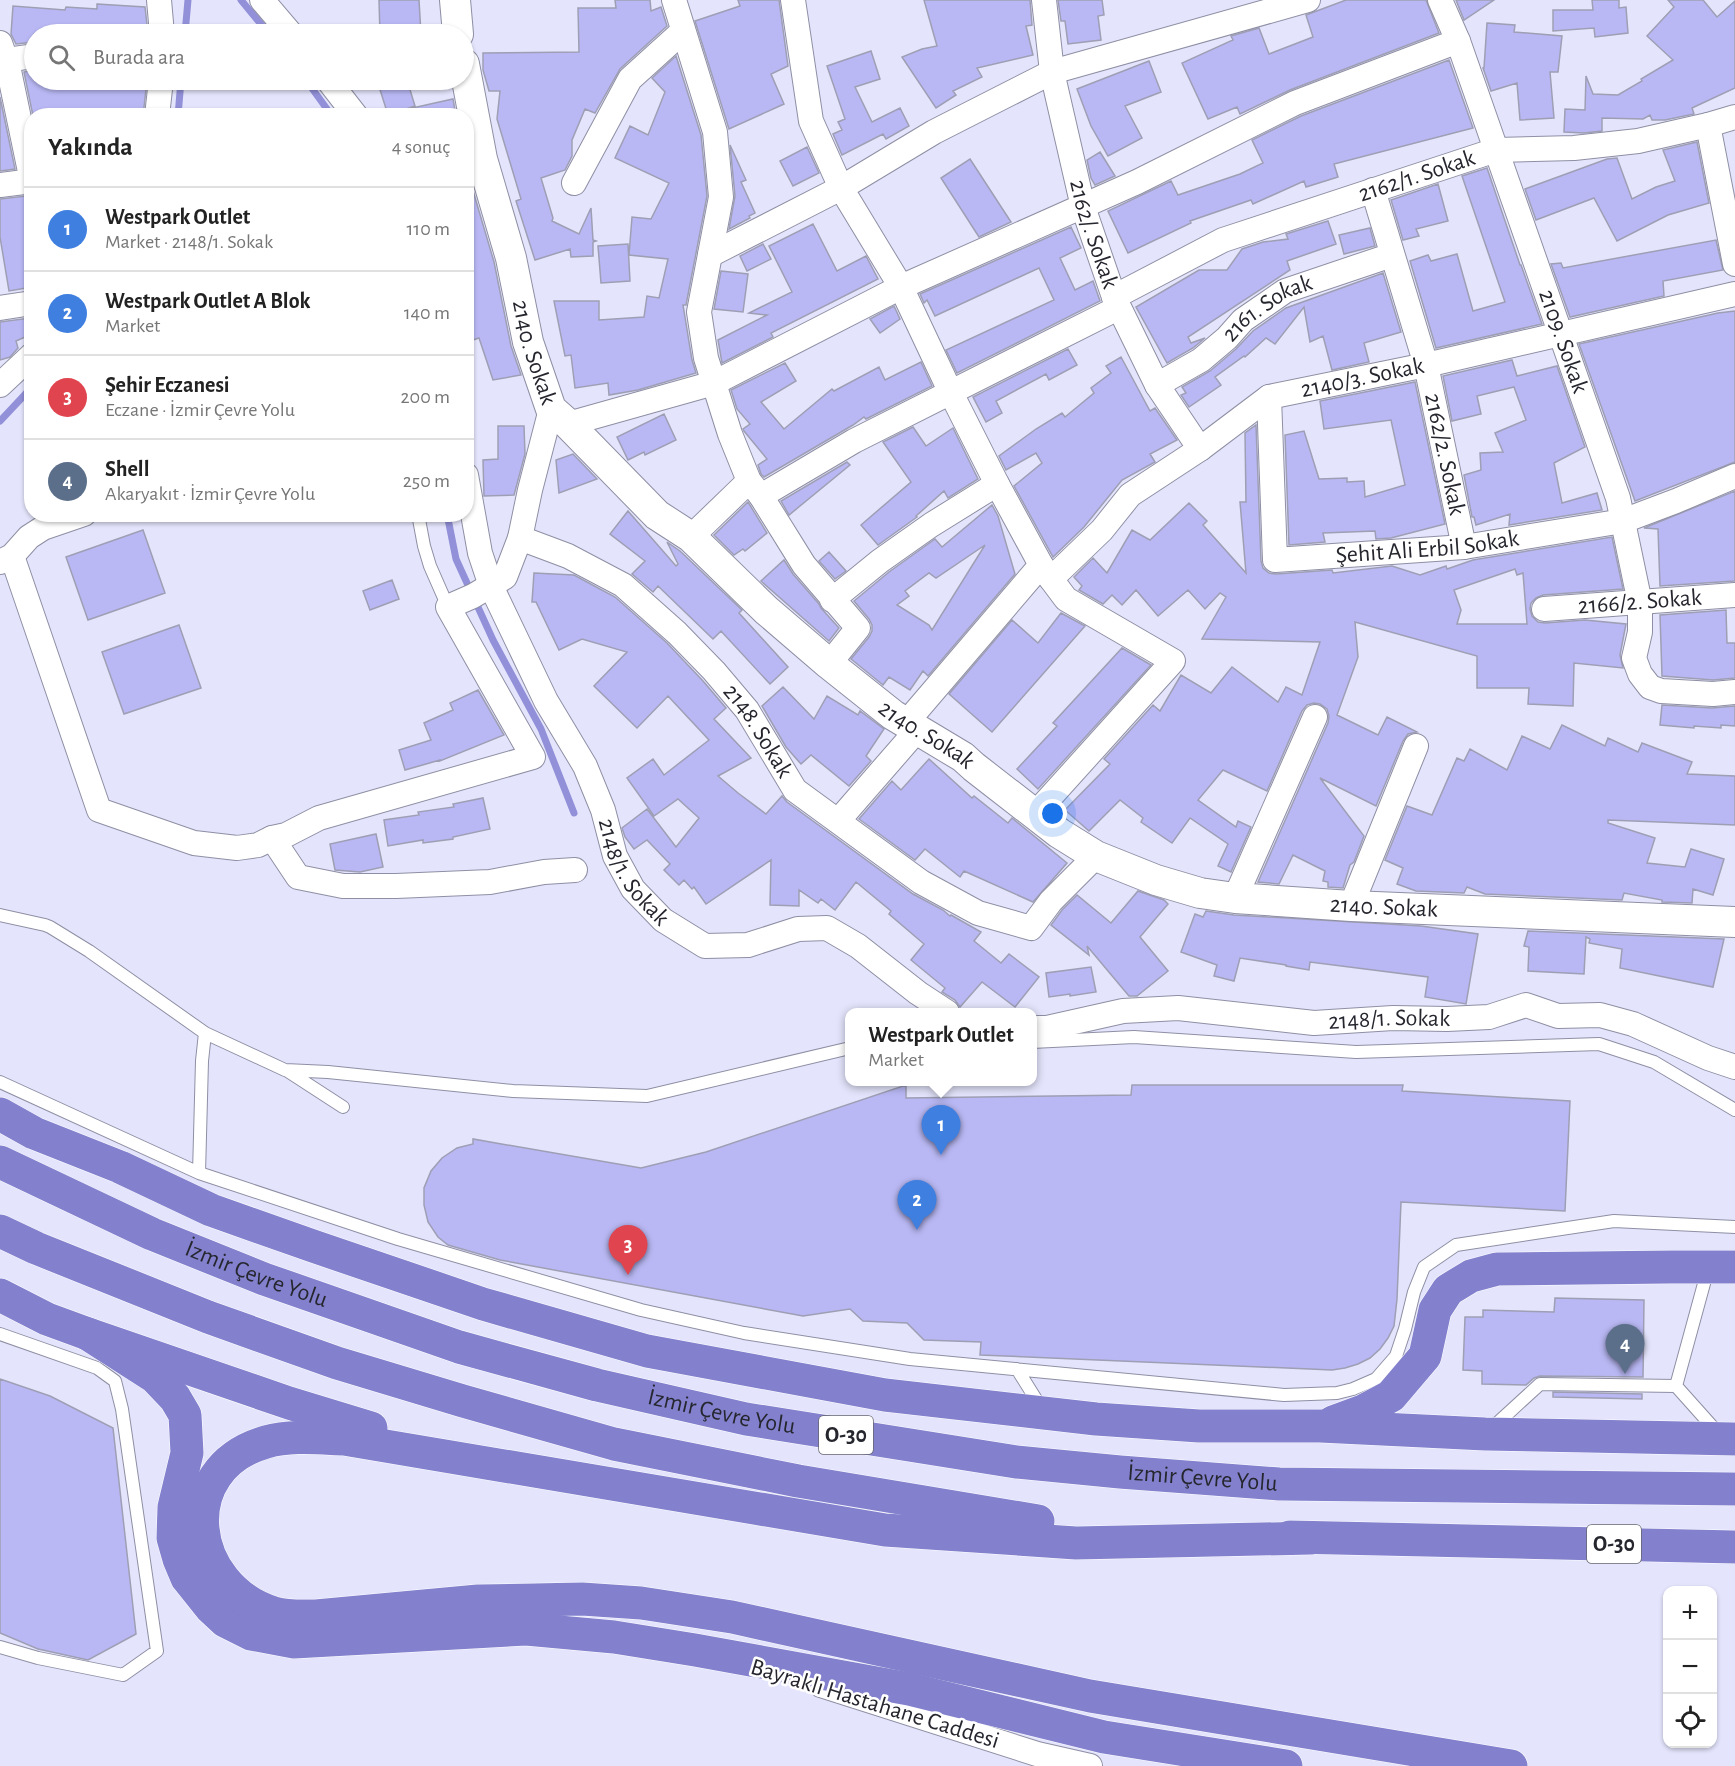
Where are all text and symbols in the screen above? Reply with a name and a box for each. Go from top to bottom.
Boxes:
search box [24,24,474,90]
icon: search [45,41,78,74]
text: Burada ara [93,46,185,68]
text: Yakında [48,134,133,160]
text: 4 sonuç [392,137,450,157]
street label: 2162/1. Sokak [1355,146,1478,206]
street label: 2162/. Sokak [1065,178,1122,292]
text: Westpark Outlet [105,206,250,228]
text: 1 [64,219,71,239]
text: 110 m [406,219,450,239]
text: Market · 2148/1. Sokak [105,232,273,252]
street label: 2161. Sokak [1218,271,1315,346]
street label: 2109. Sokak [1534,287,1592,396]
text: Westpark Outlet A Blok [105,290,310,312]
street label: 2140. Sokak [508,298,561,408]
text: 2 [63,303,72,323]
text: 140 m [404,303,450,323]
text: Market [105,316,161,336]
street label: 2140/3. Sokak [1299,354,1426,402]
text: Şehir Eczanesi [105,374,230,396]
text: 3 [63,387,72,407]
text: 200 m [400,387,450,407]
street label: 2162/2. Sokak [1420,391,1469,517]
text: Eczane · İzmir Çevre Yolu [105,400,295,420]
text: Shell [105,458,149,480]
text: 4 [62,471,73,491]
text: 250 m [403,471,450,491]
text: Akaryakıt · İzmir Çevre Yolu [105,484,315,504]
street label: Şehit Ali Erbil Sokak [1335,526,1521,568]
street label: 2166/2. Sokak [1577,585,1703,618]
street label: 2148. Sokak [719,679,797,782]
street label: 2140. Sokak [874,696,979,773]
your location [1038,799,1067,828]
street label: 2148/1. Sokak [594,816,674,930]
street label: 2140. Sokak [1329,893,1438,922]
street label: 2148/1. Sokak [1327,1006,1450,1034]
popup [845,1008,1037,1086]
text: Westpark Outlet [868,1024,1014,1046]
text: Market [868,1050,924,1070]
pin: 1 [922,1106,960,1155]
pin: 2 [898,1180,936,1230]
pin: 3 [608,1226,648,1275]
street label: İzmir Çevre Yolu [182,1236,330,1312]
pin: 4 [1606,1324,1644,1374]
street label: İzmir Çevre Yolu [645,1384,797,1439]
road number: O-30 [819,1416,873,1454]
street label: İzmir Çevre Yolu [1127,1460,1278,1496]
road number: O-30 [1587,1525,1641,1563]
map controls [1663,1586,1717,1748]
button: + [1663,1586,1717,1640]
button: − [1663,1640,1717,1694]
street label: Bayraklı Hastahane Caddesi [748,1655,1002,1753]
button: locate [1663,1694,1717,1748]

